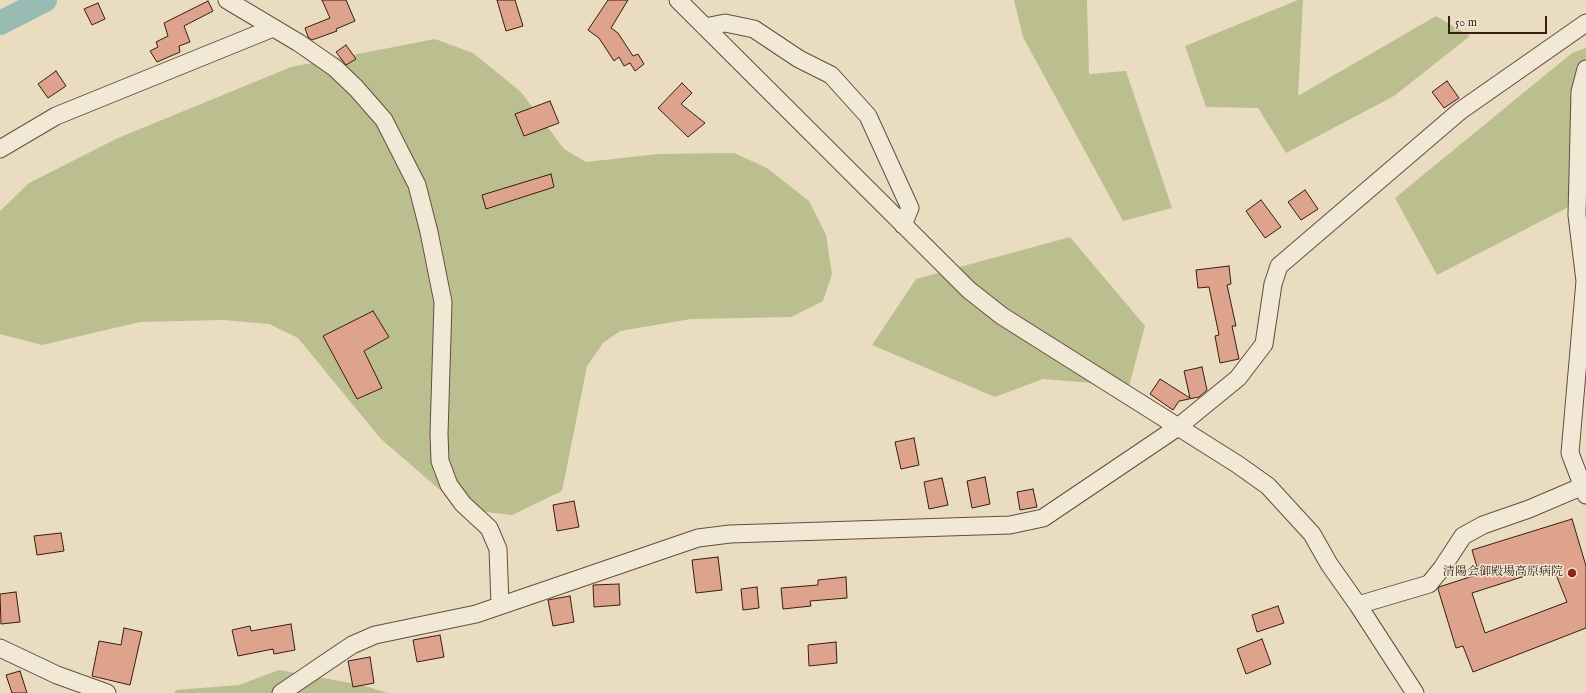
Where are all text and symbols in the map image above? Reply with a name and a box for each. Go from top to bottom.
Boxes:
scale bar [1450,8,1549,34]
text: 50 m [1455,15,1477,30]
place label: 清陽会御殿場高原病院 [1443,566,1563,580]
marker: 清陽会御殿場高原病院 [1566,567,1578,579]

